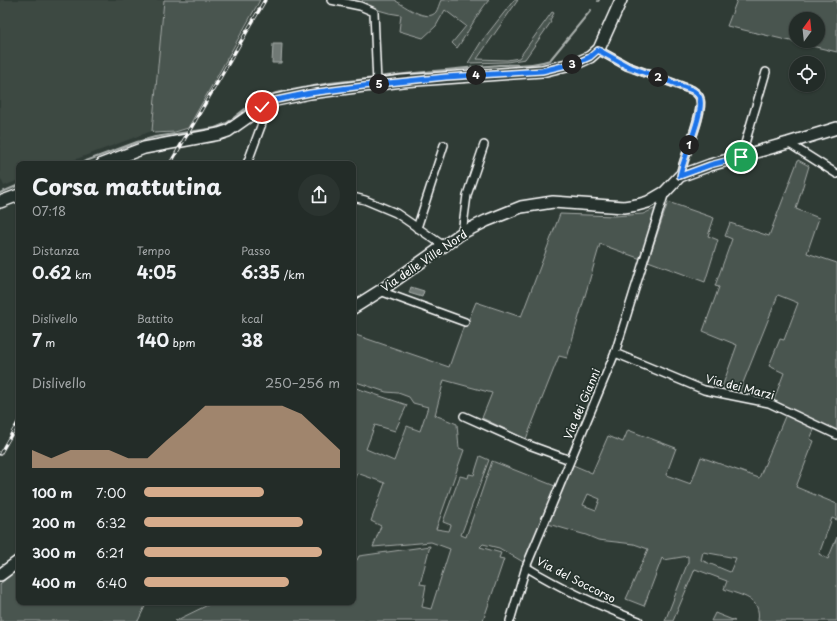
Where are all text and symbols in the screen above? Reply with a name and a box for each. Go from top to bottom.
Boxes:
north arrow [789,12,825,48]
map controls [789,12,825,92]
pin: 3 [562,54,582,74]
text: 3 [568,55,576,72]
button: locate [789,56,825,92]
pin: 4 [466,65,486,85]
text: 4 [472,66,480,83]
pin: 2 [648,67,668,87]
text: 2 [654,68,662,85]
pin: 5 [369,74,389,94]
text: 5 [375,75,383,92]
pin [245,90,279,124]
icon: check [251,96,273,118]
pin: 1 [679,135,699,155]
text: 1 [686,136,692,153]
pin [724,140,758,174]
icon: arrive [730,146,752,168]
text: Corsa mattutina [32,169,222,202]
button: share [298,174,340,216]
text: 07:18 [32,201,66,220]
street label: Via delle Ville Nord [377,225,470,296]
text: Distanza [32,242,79,259]
text: Tempo [137,242,170,259]
text: Passo [241,242,270,259]
text: 0.62 [32,259,71,285]
text: 4:05 [137,259,177,285]
text: 6:35 [241,259,280,285]
text: km [71,266,92,283]
text: /km [280,266,305,283]
text: Dislivello [32,310,78,327]
text: Battito [137,310,173,327]
text: kcal [241,310,263,327]
text: 7 [32,327,42,353]
text: 140 [137,327,169,353]
text: 38 [241,327,263,353]
text: m [42,334,55,351]
text: bpm [169,334,195,351]
street label: Via dei Gianni [559,366,604,442]
street label: Via dei Marzi [704,370,776,403]
text: Dislivello [32,373,86,392]
text: 250–256 m [265,373,340,392]
text: 100 m [32,483,73,502]
text: 7:00 [96,483,126,502]
text: 200 m [32,513,76,532]
text: 6:32 [96,513,126,532]
text: 300 m [32,543,76,562]
text: 6:21 [96,543,124,562]
street label: Via del Soccorso [534,552,619,607]
text: 400 m [32,573,76,592]
text: 6:40 [96,573,127,592]

